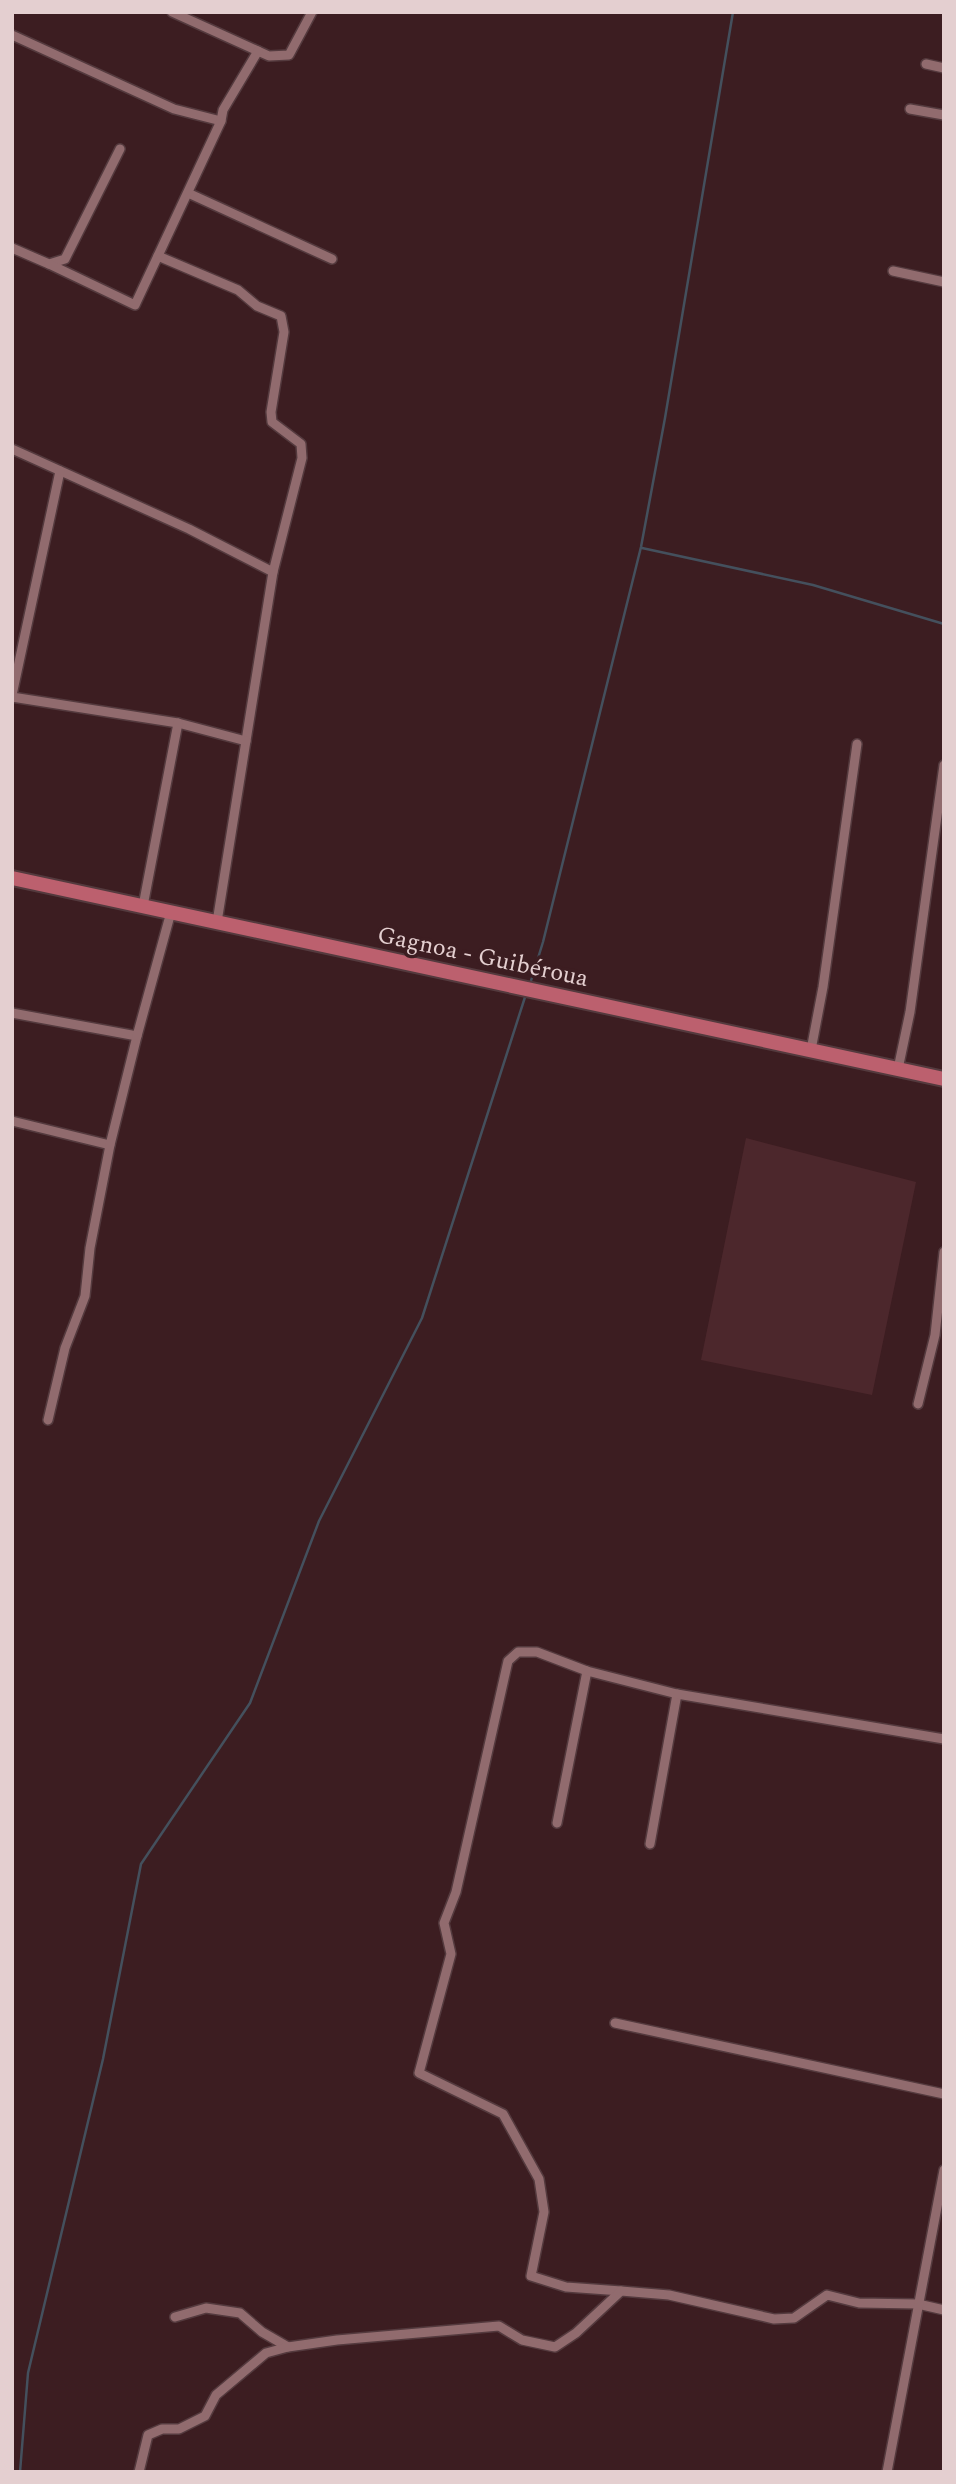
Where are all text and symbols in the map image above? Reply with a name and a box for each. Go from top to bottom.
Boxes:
street label: Gagnoa - Guibéroua [374,917,592,997]

